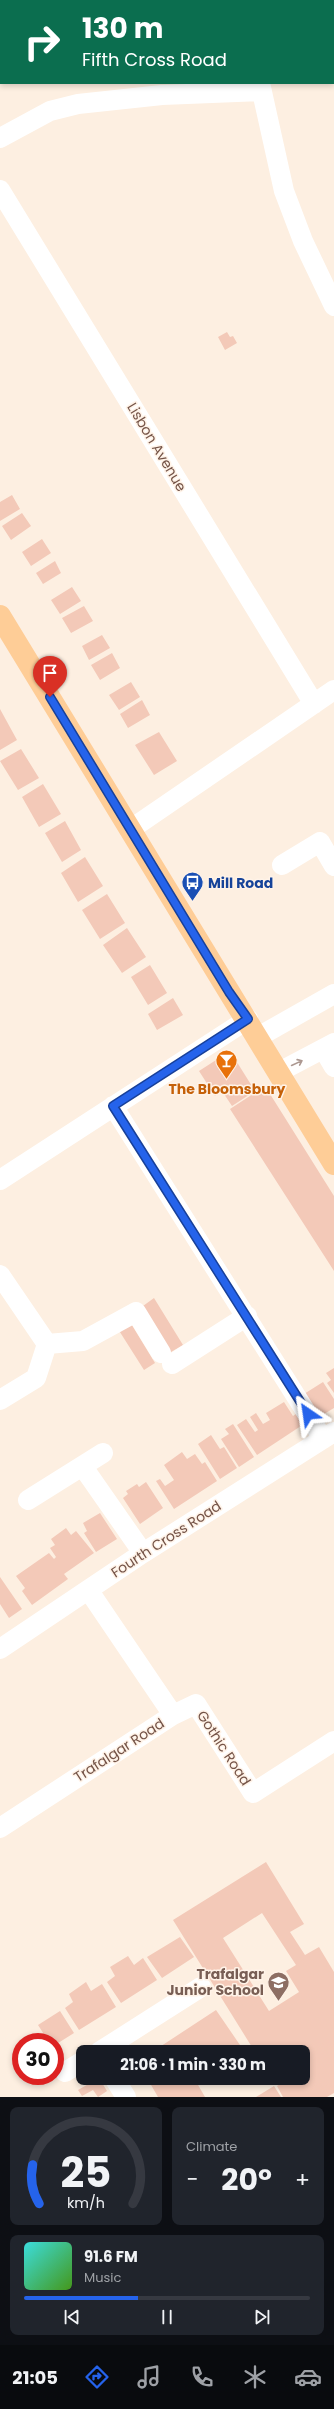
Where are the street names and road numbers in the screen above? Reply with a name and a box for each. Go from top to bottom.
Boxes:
street label: Lisbon Avenue [123,399,192,495]
street label: Fourth Cross Road [107,1496,225,1582]
street label: Gothic Road [192,1706,256,1790]
street label: Trafalgar Road [70,1713,168,1787]

